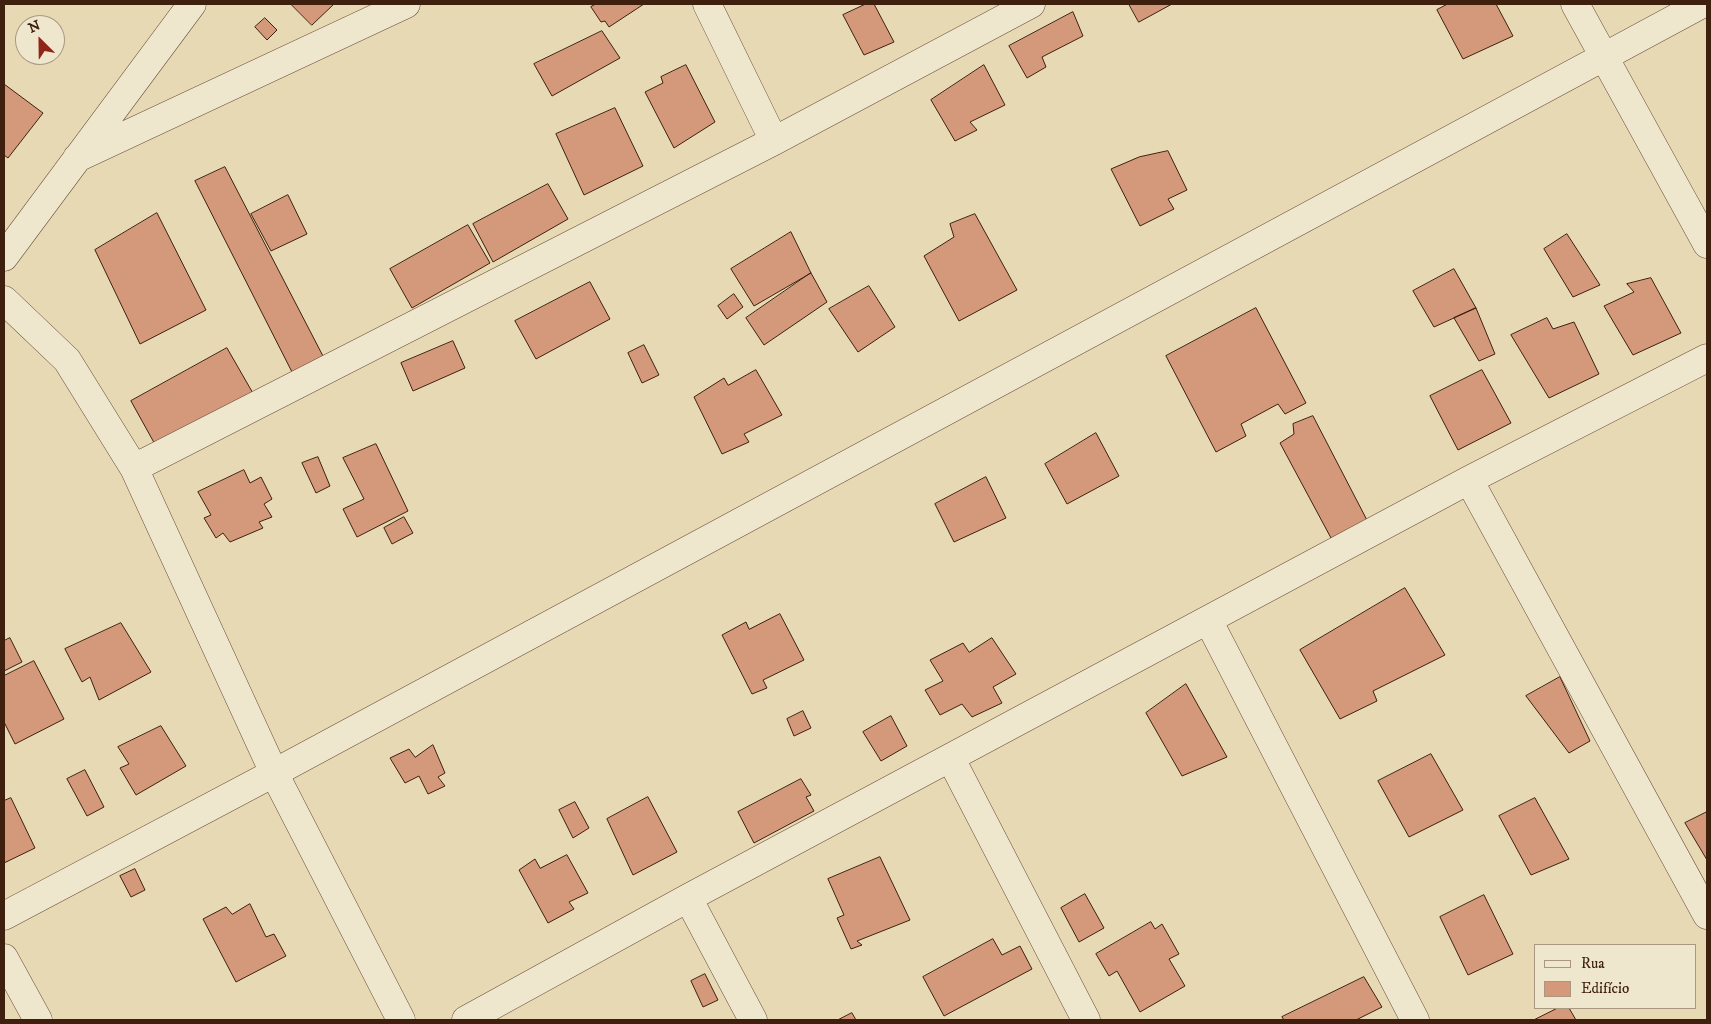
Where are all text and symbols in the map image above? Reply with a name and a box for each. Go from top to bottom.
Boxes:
north arrow [15,15,65,65]
text: N [26,17,43,38]
legend [1534,944,1696,1009]
text: Rua [1581,954,1605,973]
text: Edifício [1581,979,1629,998]

